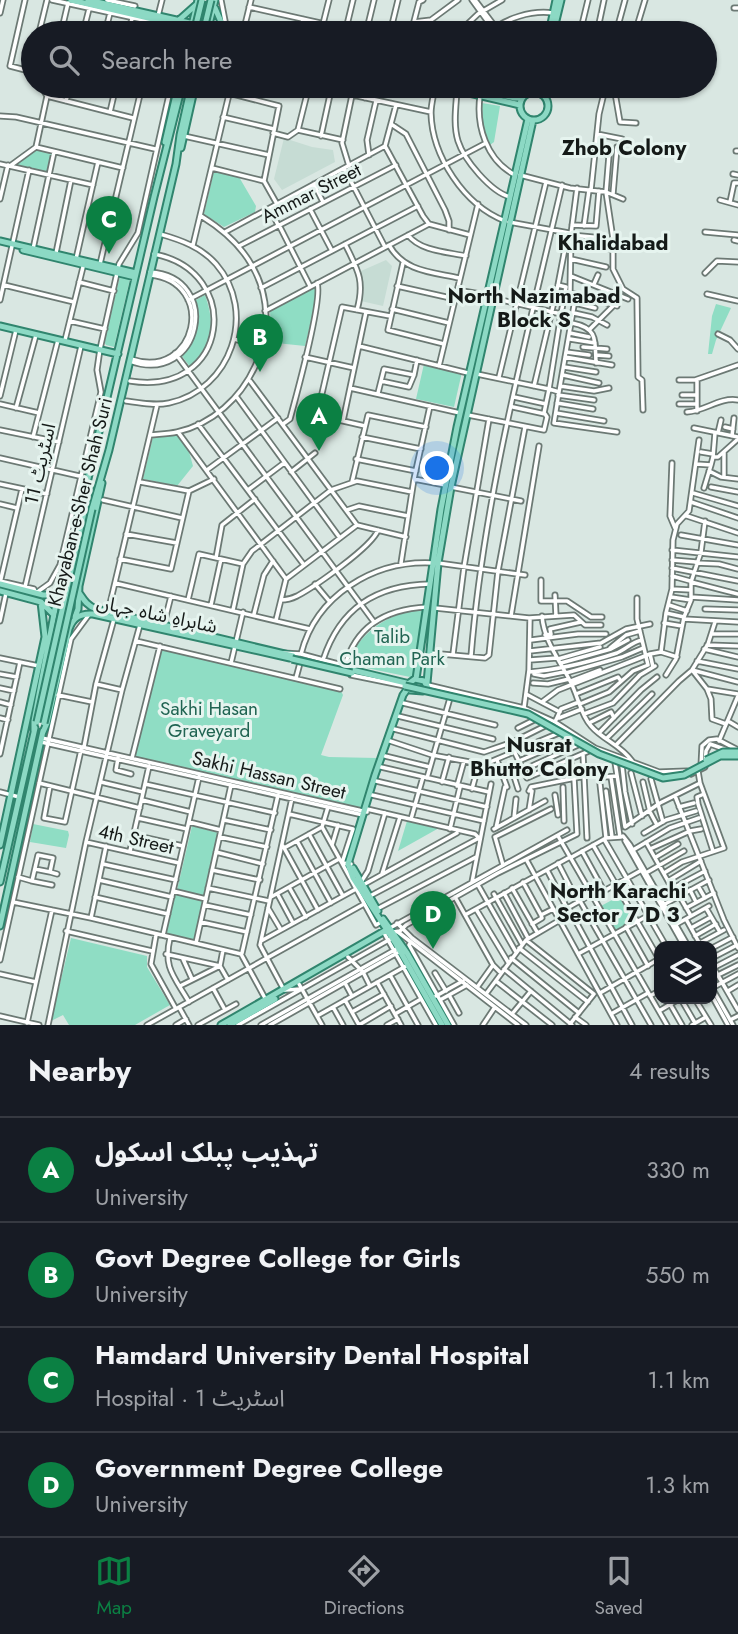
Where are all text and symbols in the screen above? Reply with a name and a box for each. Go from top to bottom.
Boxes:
search box [21,21,717,98]
icon: search [45,41,83,79]
text: Search here [101,41,233,79]
district label: Zhob Colony [562,133,687,163]
street label: Ammar Street [256,156,366,230]
pin: C [86,196,132,254]
district label: Khalidabad [558,228,668,258]
district label: North Nazimabad Block S [447,281,621,335]
pin: B [237,314,283,372]
pin: A [296,393,342,451]
street label: Khayaban-e-Sher Shah Suri [41,395,119,609]
street label: اسٹریٹ 11 [18,421,62,507]
your location [420,451,454,485]
street label: شاہراہِ شاہ جہاں [94,588,220,640]
park label: Talib Chaman Park [339,623,445,672]
park label: Sakhi Hasan Graveyard [160,695,258,744]
district label: Nusrat Bhutto Colony [470,730,609,784]
street label: Sakhi Hassan Street [190,744,349,806]
street label: 4th Street [96,817,177,861]
district label: North Karachi Sector 7 D 3 [550,876,686,930]
pin: D [410,891,456,949]
map controls [654,941,717,1004]
button: layers [654,941,717,1004]
text: Nearby [28,1049,131,1092]
text: 4 results [629,1054,710,1088]
text: تہذیب پبلک اسکول [95,1133,318,1171]
text: A [43,1153,59,1187]
text: 330 m [646,1153,710,1187]
text: University [95,1180,188,1214]
text: Govt Degree College for Girls [95,1239,460,1277]
text: B [43,1258,59,1292]
text: 550 m [645,1258,710,1292]
text: University [95,1277,188,1311]
text: Hamdard University Dental Hospital [95,1336,529,1374]
text: C [43,1363,59,1397]
text: 1.1 km [647,1363,710,1397]
text: Hospital · اسٹریٹ 1 [95,1381,285,1415]
text: Government Degree College [95,1449,443,1487]
text: D [43,1468,59,1502]
text: 1.3 km [645,1468,710,1502]
text: University [95,1487,188,1521]
tab: Map [95,1552,133,1621]
tab: Directions [324,1552,404,1621]
tab: Saved [595,1552,643,1621]

